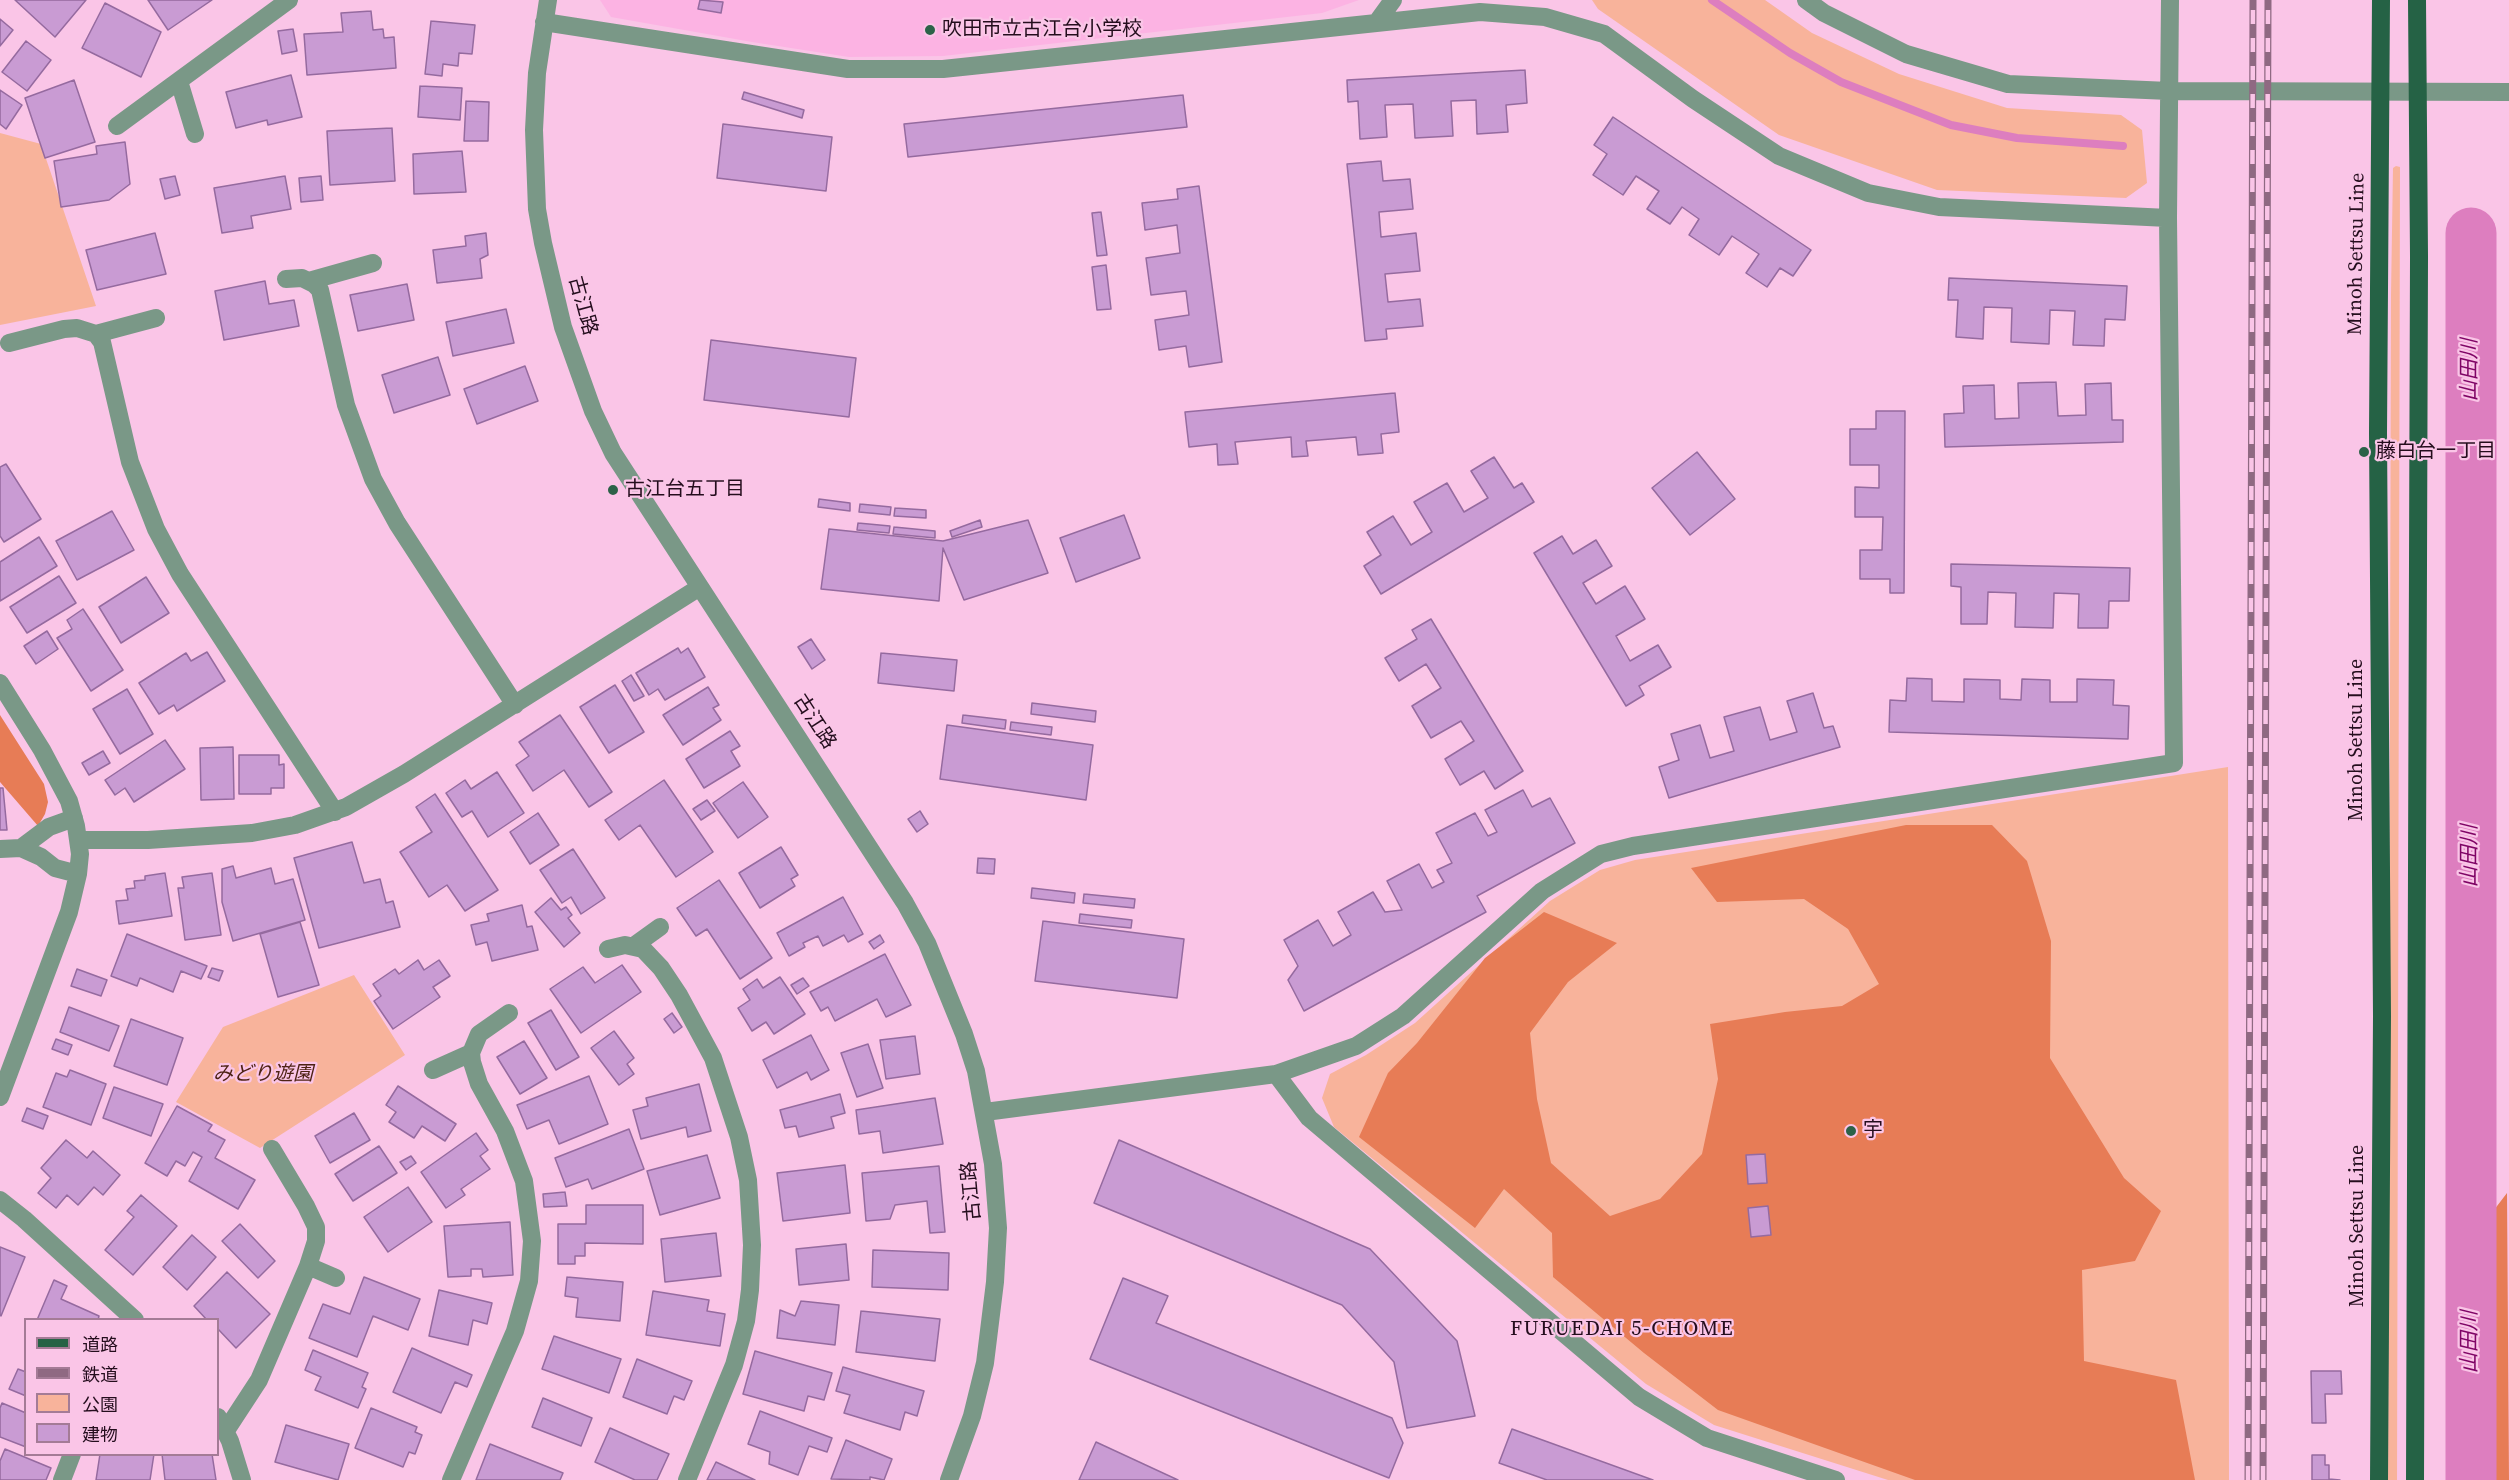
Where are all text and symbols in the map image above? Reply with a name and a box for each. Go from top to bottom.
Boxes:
place label: 吹田市立古江台小学校 [942,18,1142,42]
marker: 吹田市立古江台小学校 [923,23,937,37]
street label: Minoh Settsu Line [2344,173,2370,335]
street label: 古江路 [563,274,601,338]
water label: 山田川 [2458,339,2484,401]
place label: 藤白台一丁目 [2376,440,2496,464]
marker: 藤白台一丁目 [2357,445,2371,459]
place label: 古江台五丁目 [625,478,745,502]
marker: 古江台五丁目 [606,483,620,497]
street label: Minoh Settsu Line [2345,659,2369,821]
street label: 古江路 [788,690,840,754]
water label: 山田川 [2458,825,2484,887]
park label: みどり遊園 [213,1063,313,1087]
place label: 宇 [1863,1119,1883,1143]
marker: 宇 [1844,1124,1858,1138]
street label: Minoh Settsu Line [2346,1145,2370,1307]
street label: 古江路 [957,1160,987,1222]
water label: 山田川 [2458,1311,2484,1373]
district label: FURUEDAI 5-CHOME [1510,1317,1734,1343]
legend [24,1318,219,1456]
text: 道路 [82,1332,118,1357]
text: 鉄道 [82,1362,118,1387]
text: 公園 [82,1392,118,1417]
text: 建物 [82,1422,118,1447]

